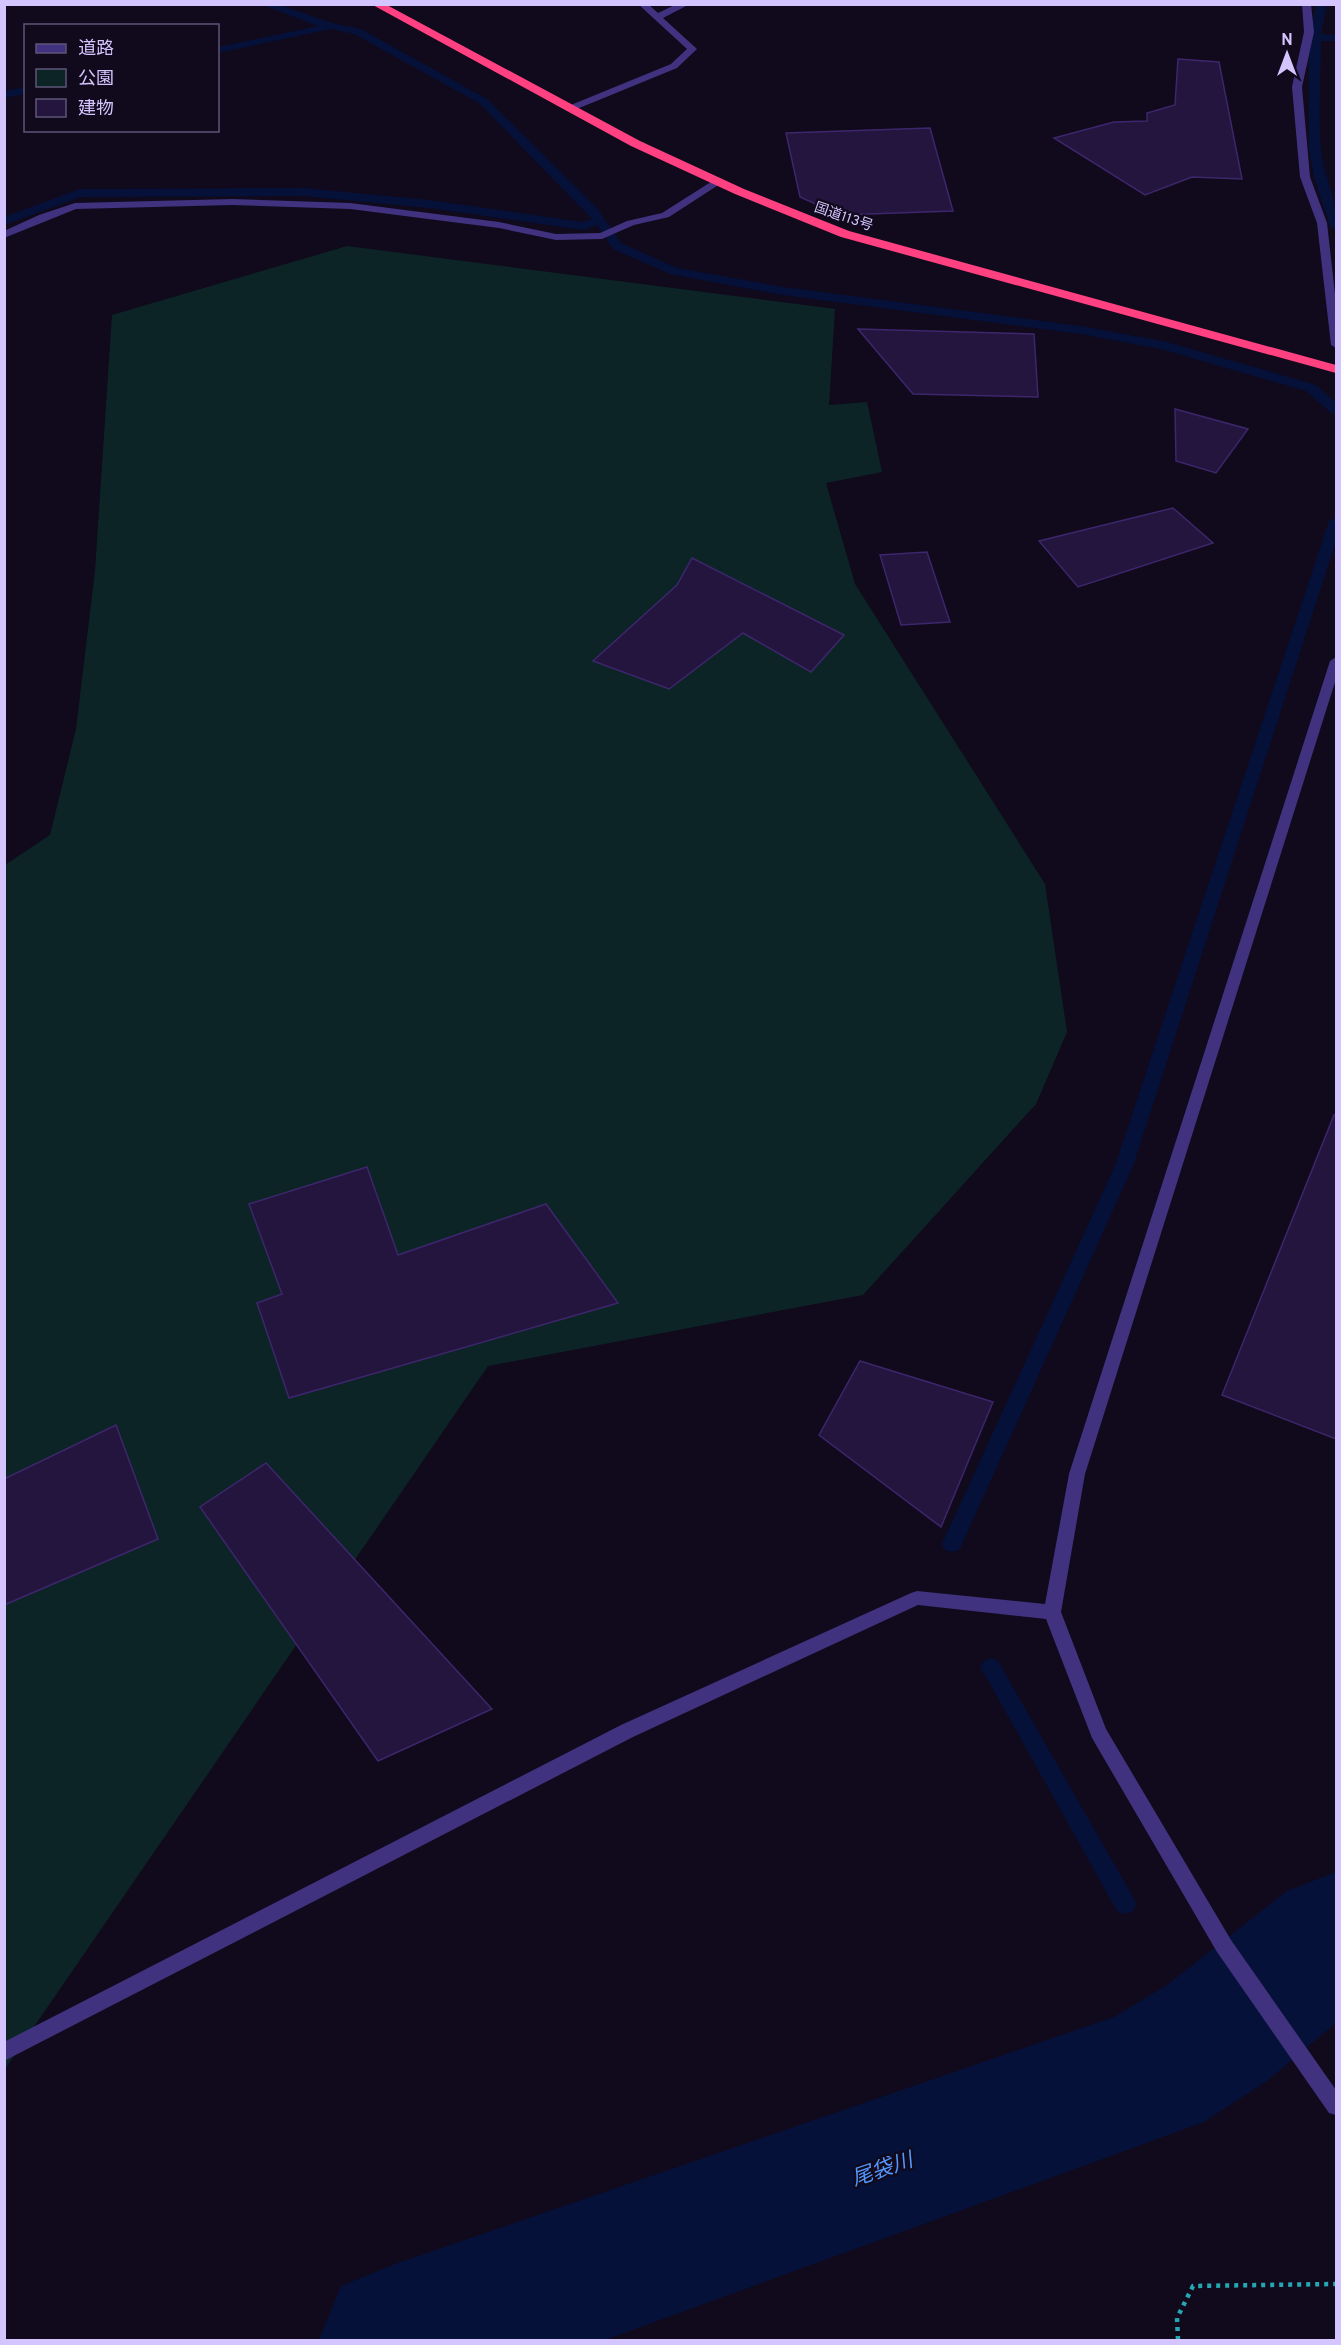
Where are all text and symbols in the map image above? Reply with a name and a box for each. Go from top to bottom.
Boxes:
legend [24,24,219,132]
north arrow [1257,24,1317,84]
text: N [1281,31,1293,51]
text: 道路 [78,38,114,61]
text: 公園 [78,68,114,91]
text: 建物 [78,98,114,121]
street label: 国道113号 [812,199,875,235]
water label: 尾袋川 [848,2147,919,2193]

